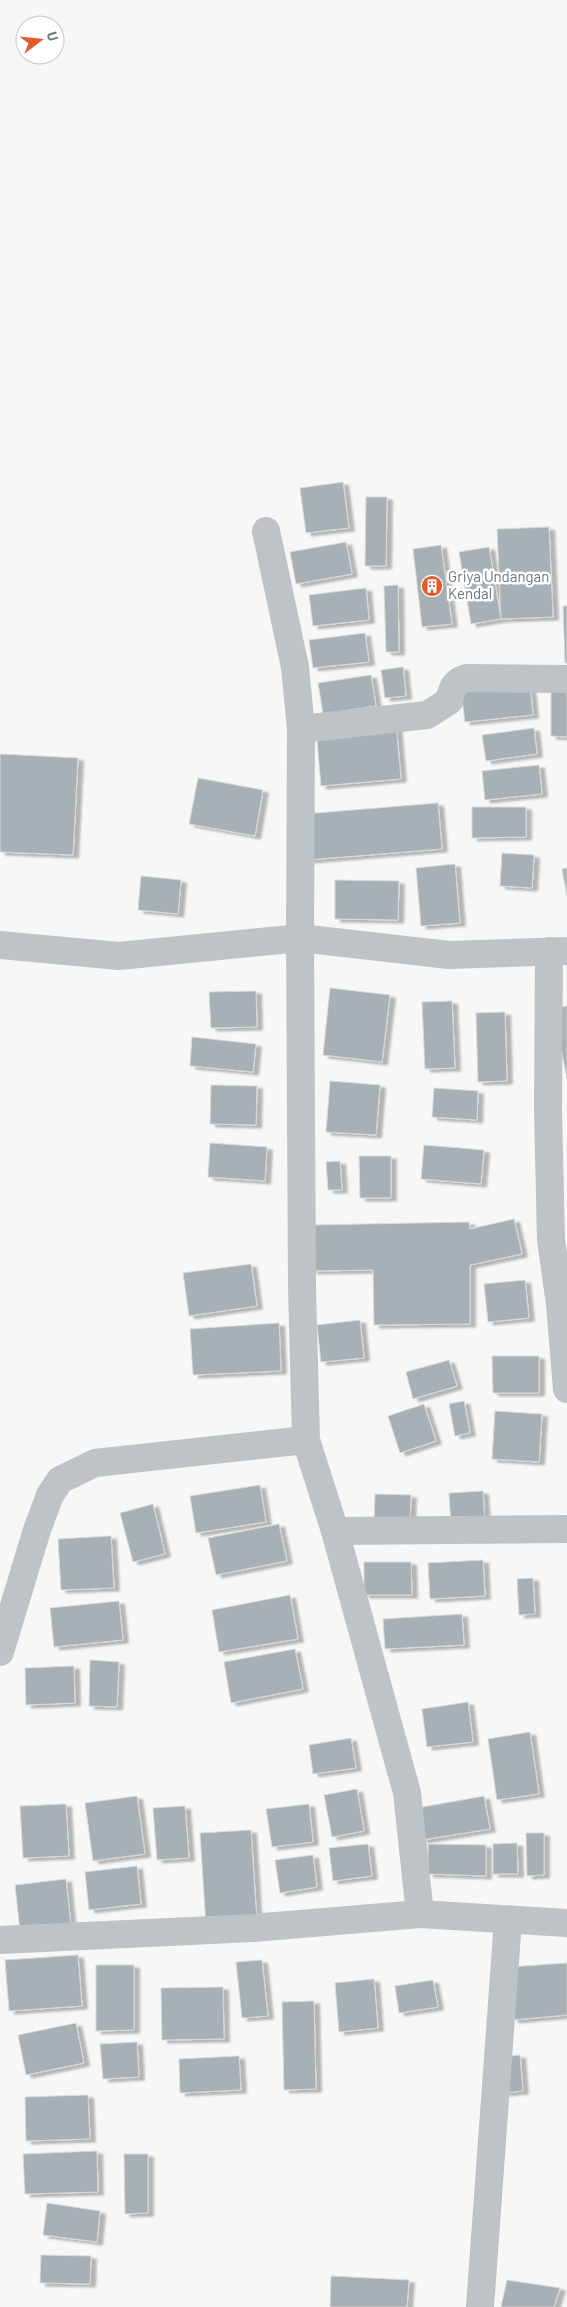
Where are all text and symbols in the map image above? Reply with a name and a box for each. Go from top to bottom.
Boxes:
north arrow [15,15,65,65]
text: U [44,30,62,43]
place label: Griya Undangan Kendal [448,567,549,602]
building icon: Griya Undangan Kendal [420,574,444,598]

